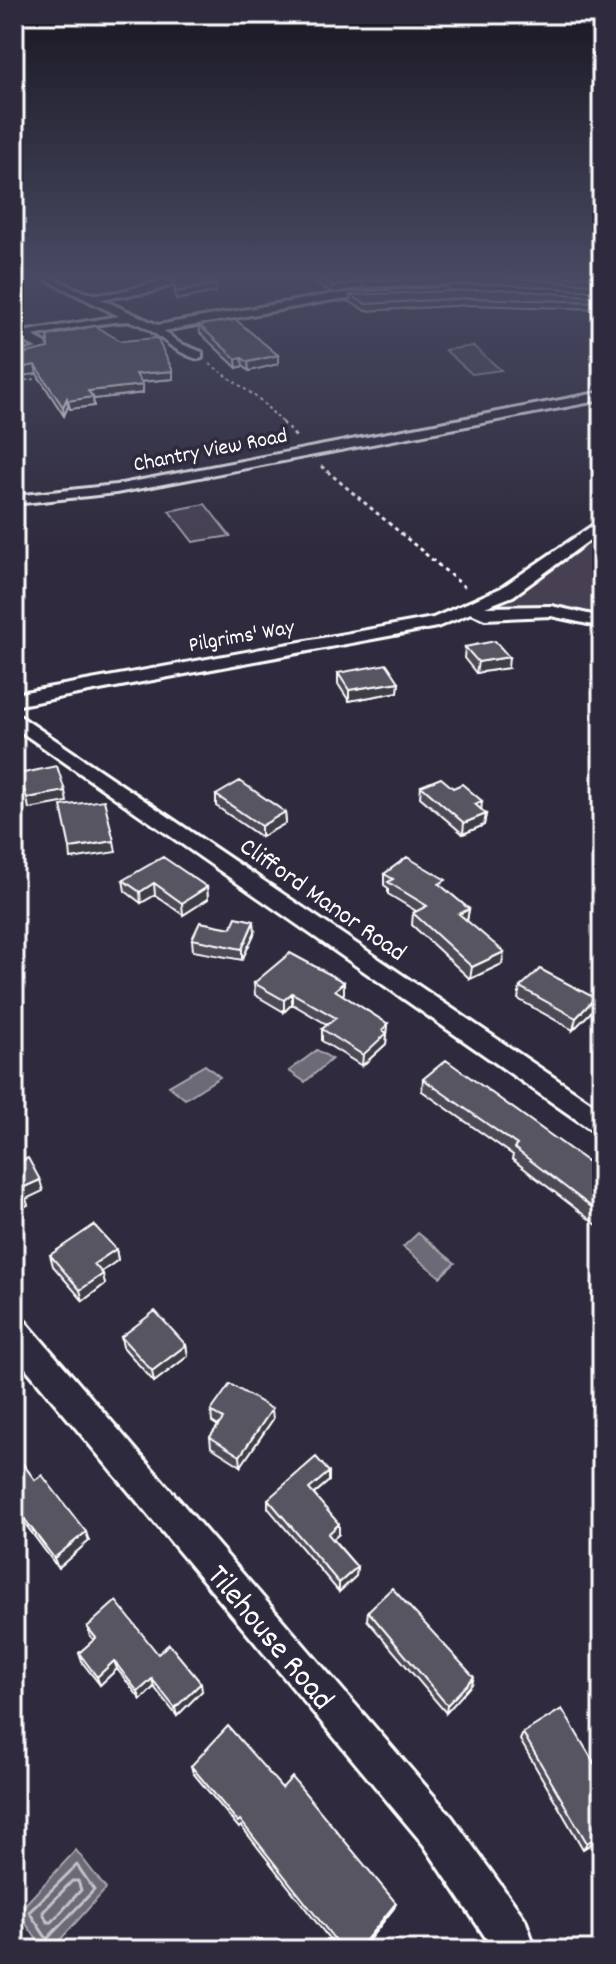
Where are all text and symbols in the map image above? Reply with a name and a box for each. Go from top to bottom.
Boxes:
street label: Chantry View Road [131,421,290,482]
street label: Pilgrims' Way [186,613,298,662]
street label: Clifford Manor Road [231,830,413,972]
street label: Tilehouse Road [193,1556,343,1722]

